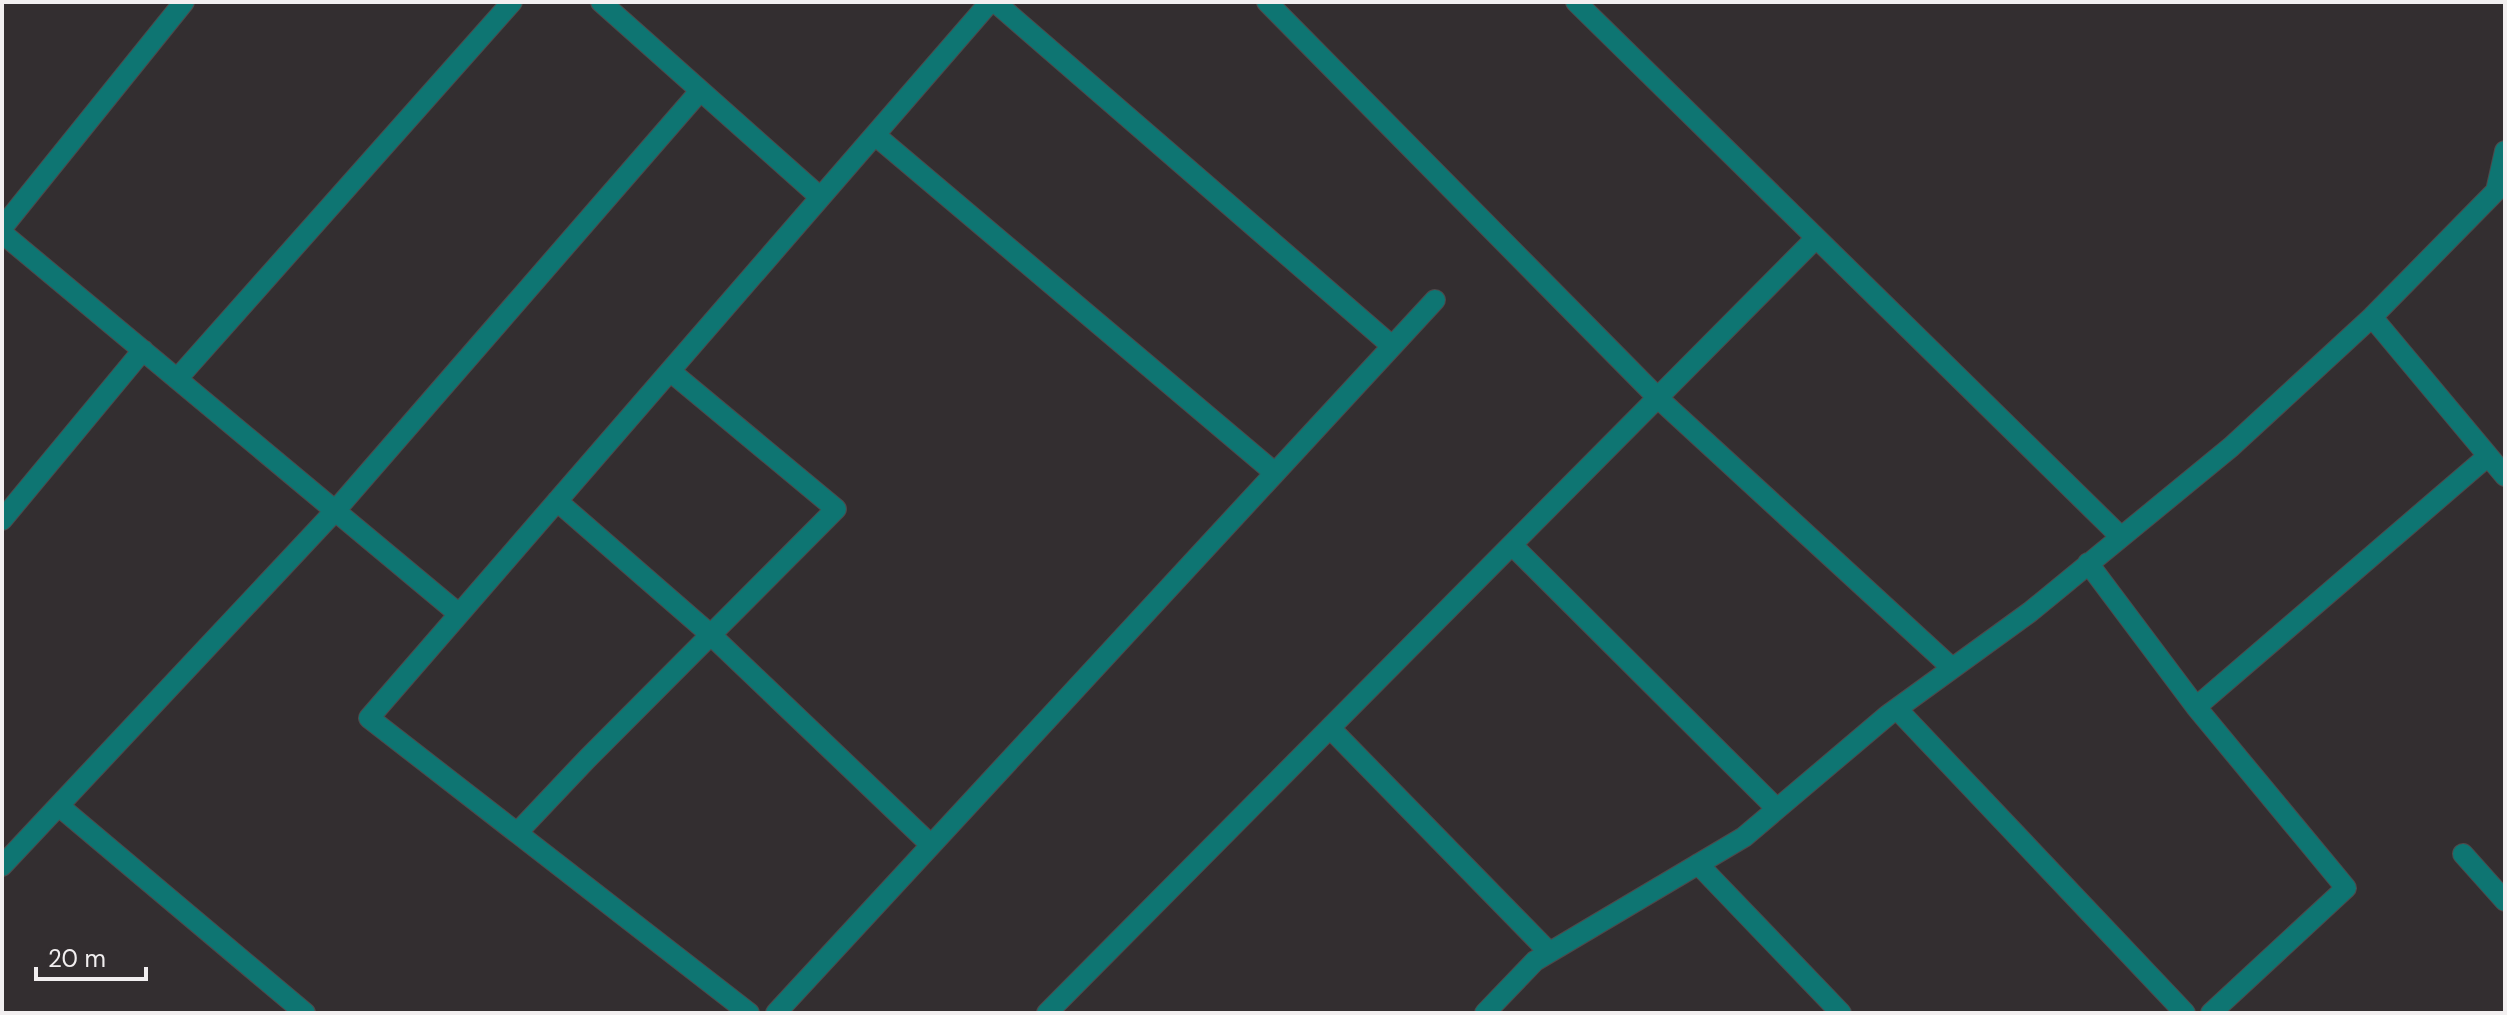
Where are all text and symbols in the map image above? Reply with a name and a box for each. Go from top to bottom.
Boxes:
scale bar [36,931,146,981]
text: 20 m [48,943,106,974]

